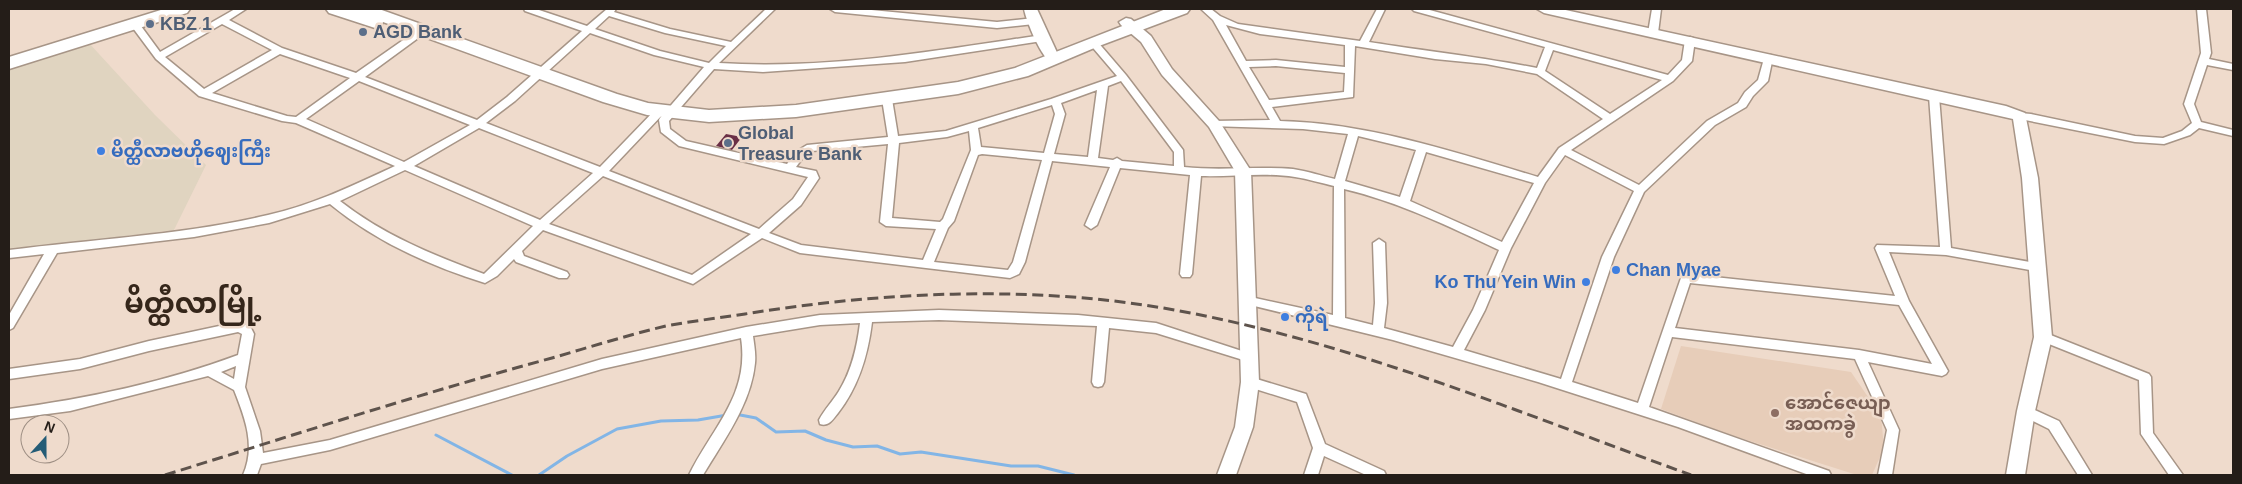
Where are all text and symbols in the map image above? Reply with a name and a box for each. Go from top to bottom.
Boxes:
place label: KBZ 1 [160,14,212,34]
marker: KBZ 1 [144,18,156,30]
place label: AGD Bank [373,22,463,42]
marker: AGD Bank [357,26,369,38]
place label: Global Treasure Bank [738,123,863,164]
marker: Global Treasure Bank [722,137,734,149]
place label: မိတ္ထီလာဗဟိုဈေးကြီး [111,139,271,165]
marker: မိတ္ထီလာဗဟိုဈေးကြီး [95,145,107,157]
place label: Chan Myae [1626,260,1721,280]
marker: Chan Myae [1610,264,1622,276]
place label: Ko Thu Yein Win [1434,272,1576,292]
marker: Ko Thu Yein Win [1580,276,1592,288]
district label: မိတ္ထီလာမြို့ [124,284,262,326]
place label: ကိုရဲ [1295,305,1329,331]
marker: ကိုရဲ [1279,311,1291,323]
place label: အောင်ဇေယျာ အထကခွဲ [1785,391,1891,438]
marker: အောင်ဇေယျာ အထကခွဲ [1769,407,1781,419]
north arrow [20,414,70,464]
text: N [42,418,57,436]

